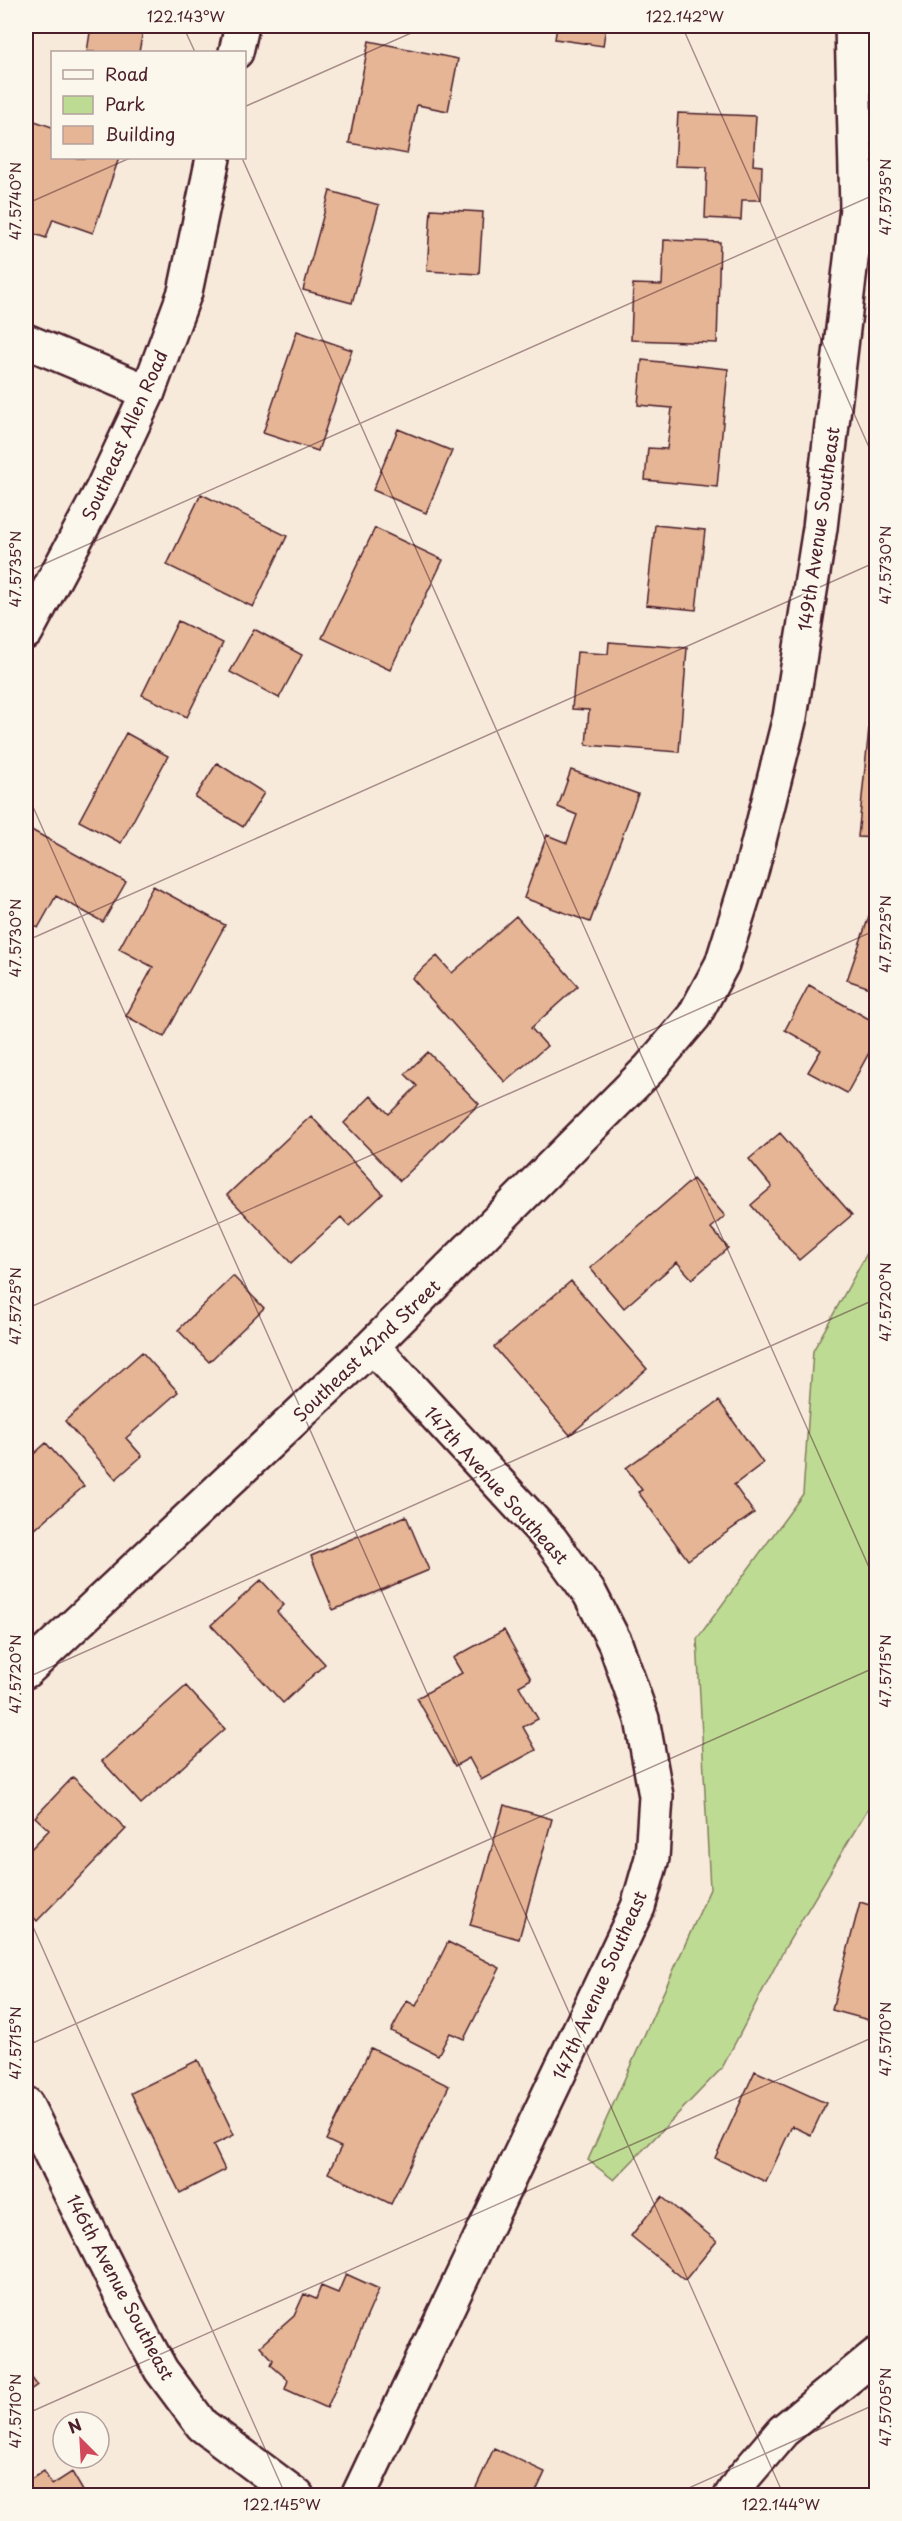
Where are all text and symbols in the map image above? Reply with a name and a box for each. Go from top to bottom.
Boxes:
text: 122.143°W [147,4,226,27]
text: 122.142°W [646,4,725,27]
legend [51,51,246,159]
text: Road [105,60,149,87]
text: Park [105,90,145,117]
text: Building [105,120,175,147]
text: 47.5735°N [873,159,896,235]
text: 47.5740°N [3,162,26,240]
street label: Southeast Allen Road [74,345,174,525]
street label: 149th Avenue Southeast [790,425,846,633]
text: 47.5730°N [873,526,896,604]
text: 47.5735°N [3,531,26,607]
text: 47.5725°N [873,895,896,973]
text: 47.5730°N [3,899,26,977]
text: 47.5720°N [873,1262,896,1342]
text: 47.5725°N [3,1267,26,1345]
street label: Southeast 42nd Street [286,1272,446,1428]
street label: 147th Avenue Southeast [419,1400,575,1570]
text: 47.5720°N [3,1634,26,1714]
text: 47.5715°N [873,1634,896,1708]
street label: 147th Avenue Southeast [545,1886,653,2084]
text: 47.5710°N [873,2002,896,2076]
text: 47.5715°N [3,2006,26,2080]
street label: 146th Avenue Southeast [60,2189,182,2385]
text: 47.5705°N [873,2368,896,2446]
text: 47.5710°N [3,2374,26,2448]
north arrow [51,2410,111,2470]
text: N [64,2412,85,2439]
text: 122.145°W [243,2492,321,2515]
text: 122.144°W [742,2492,821,2515]

